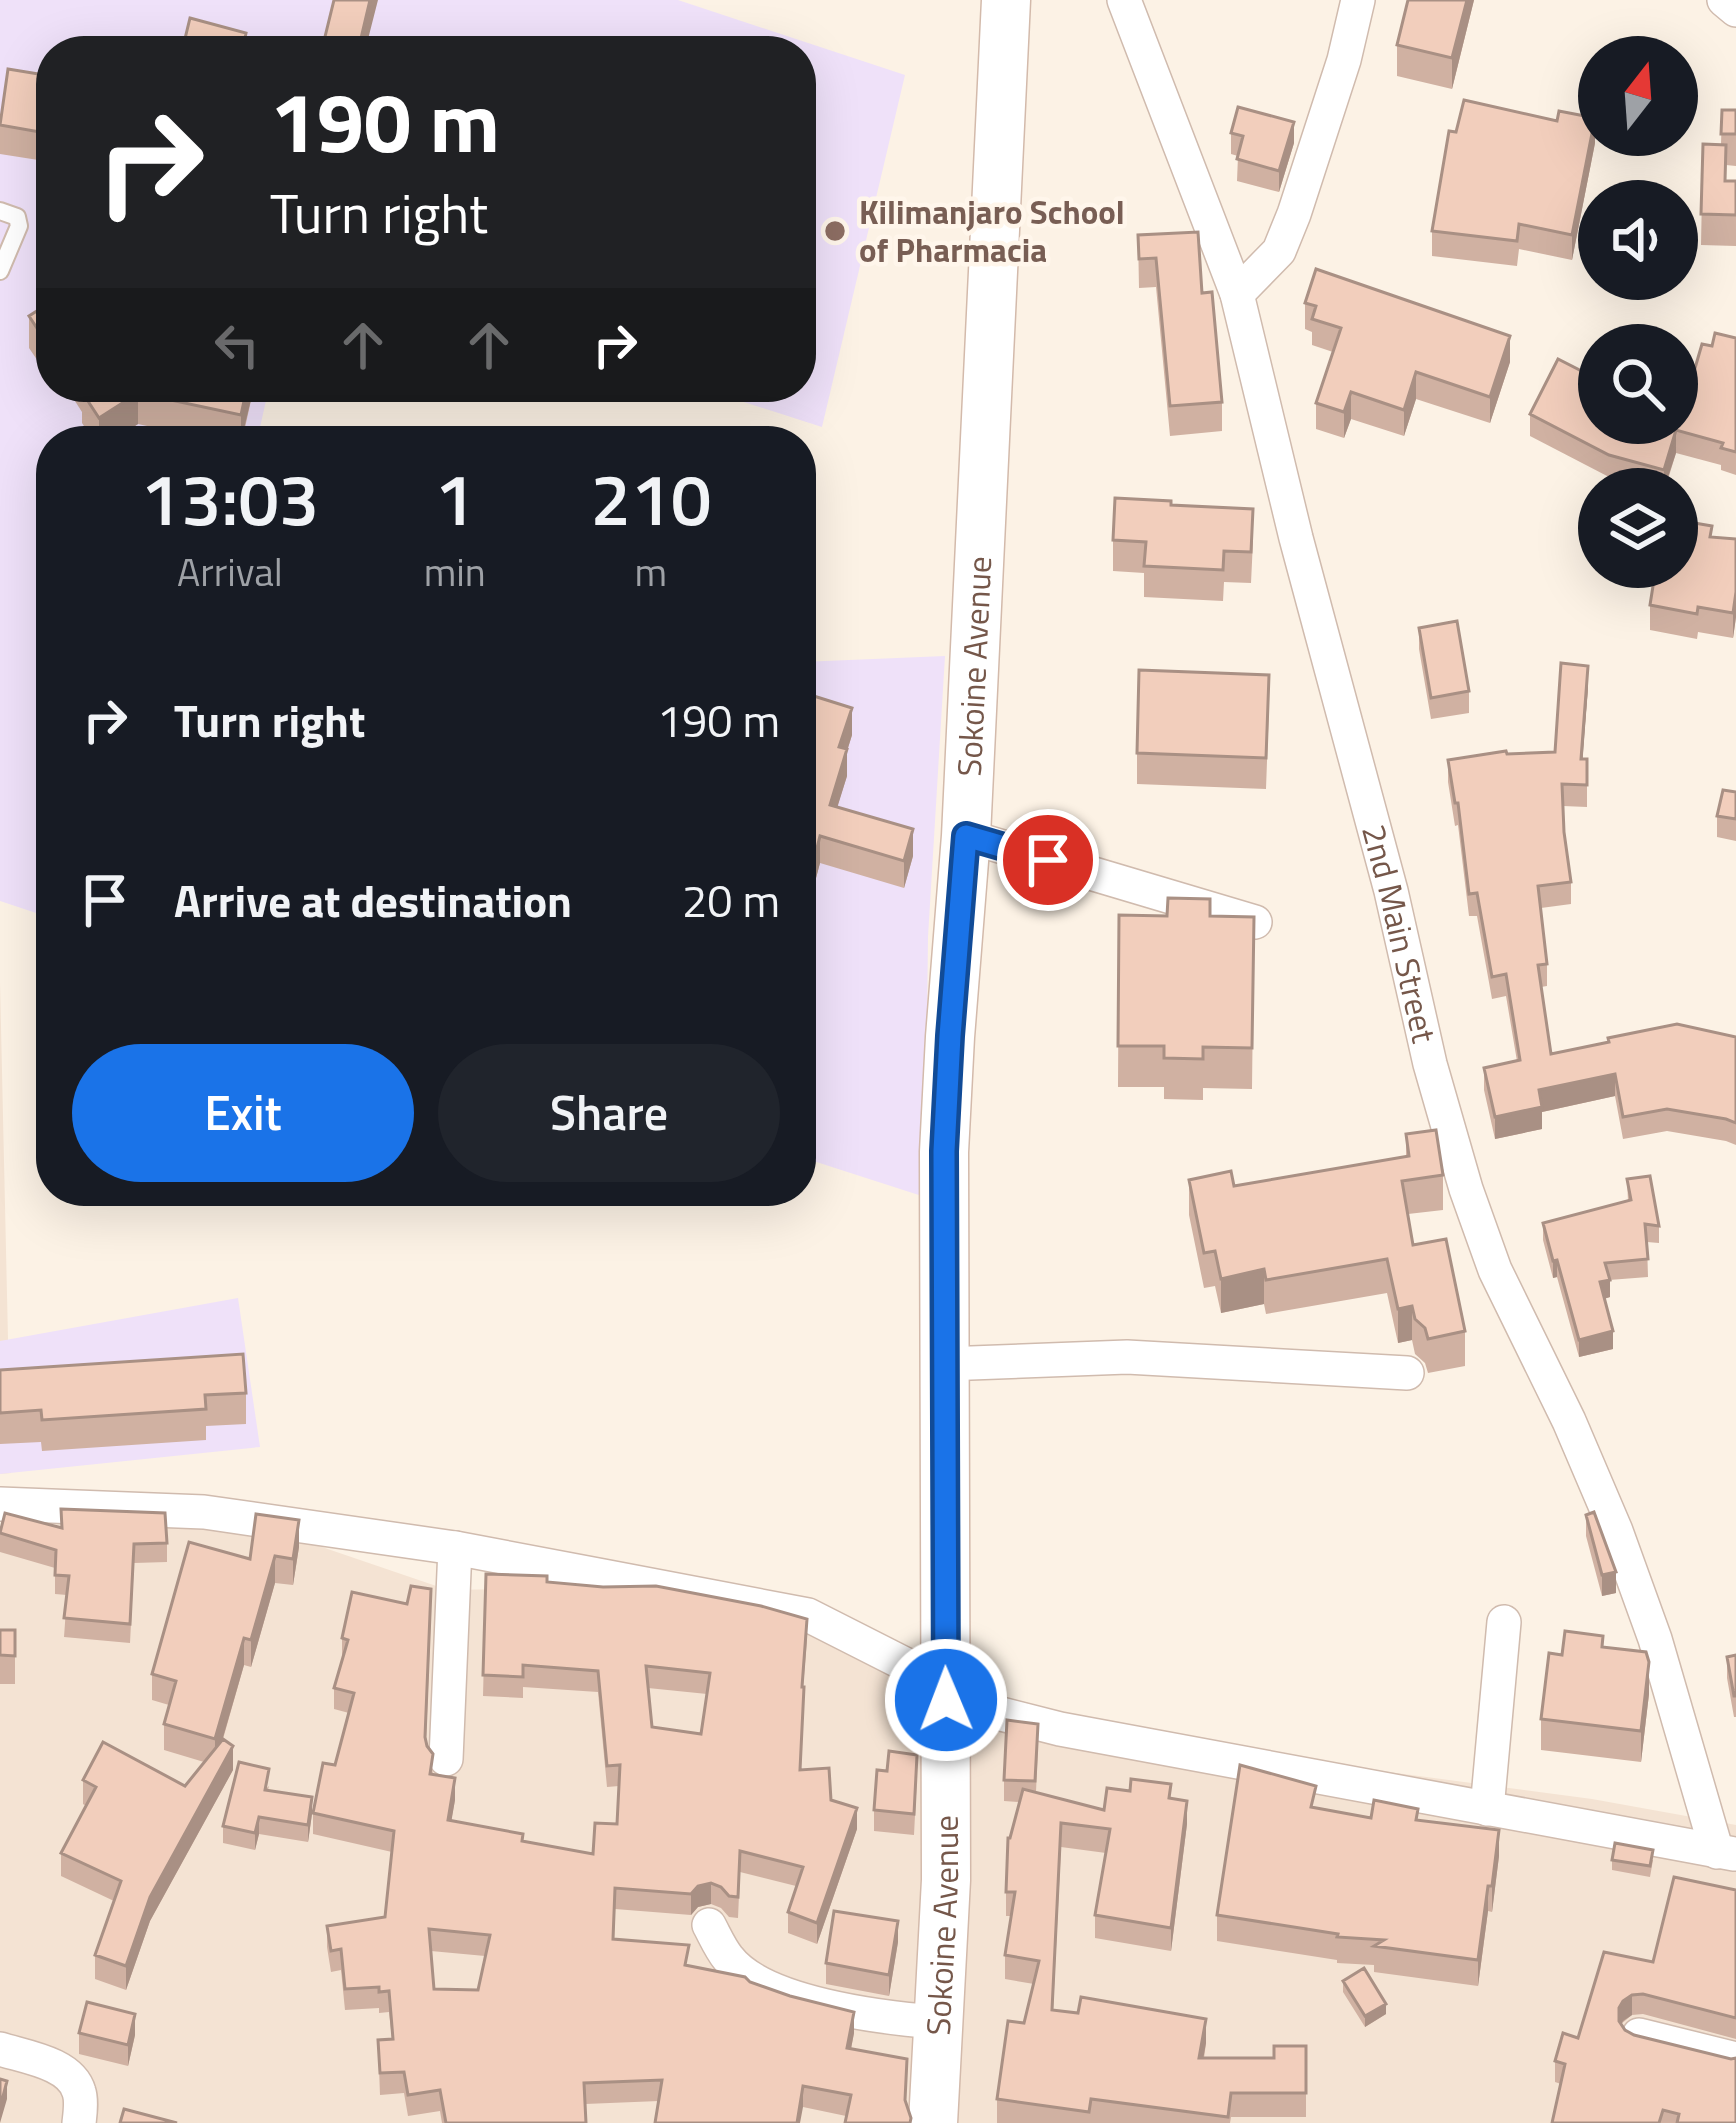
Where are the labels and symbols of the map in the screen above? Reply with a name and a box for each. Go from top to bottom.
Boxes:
north arrow [1578,36,1698,156]
place label: Kilimanjaro School of Pharmacia [859,187,1125,275]
marker: Kilimanjaro School of Pharmacia [822,218,848,244]
street label: Sokoine Avenue [944,555,1004,778]
pin [997,809,1099,911]
street label: 2nd Main Street [1349,819,1450,1048]
position arrow [883,1637,1009,1763]
street label: Sokoine Avenue [913,1815,971,2037]

